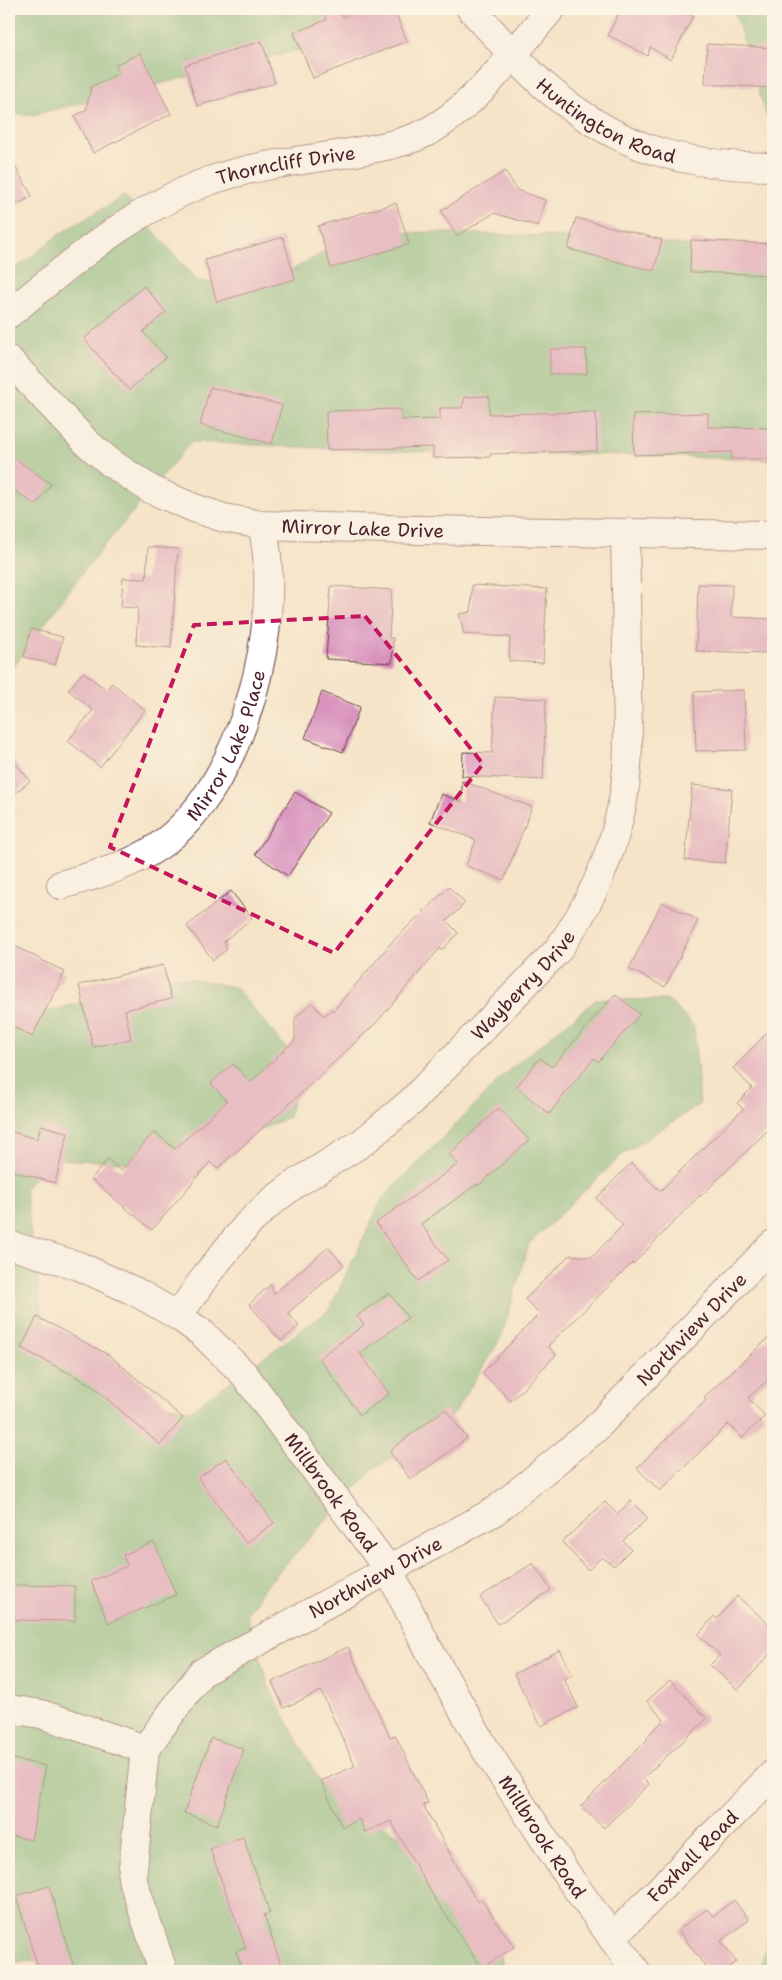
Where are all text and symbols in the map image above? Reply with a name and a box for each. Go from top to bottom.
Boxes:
street label: Huntington Road [531,72,678,169]
street label: Thorncliff Drive [213,140,357,191]
street label: Mirror Lake Drive [281,514,444,543]
street label: Mirror Lake Place [181,667,271,826]
street label: Wayberry Drive [466,925,581,1046]
street label: Northview Drive [631,1267,752,1391]
street label: Millbrook Road [279,1428,383,1557]
street label: Northview Drive [304,1531,447,1624]
street label: Millbrook Road [493,1771,592,1903]
street label: Foxhall Road [642,1805,744,1908]

